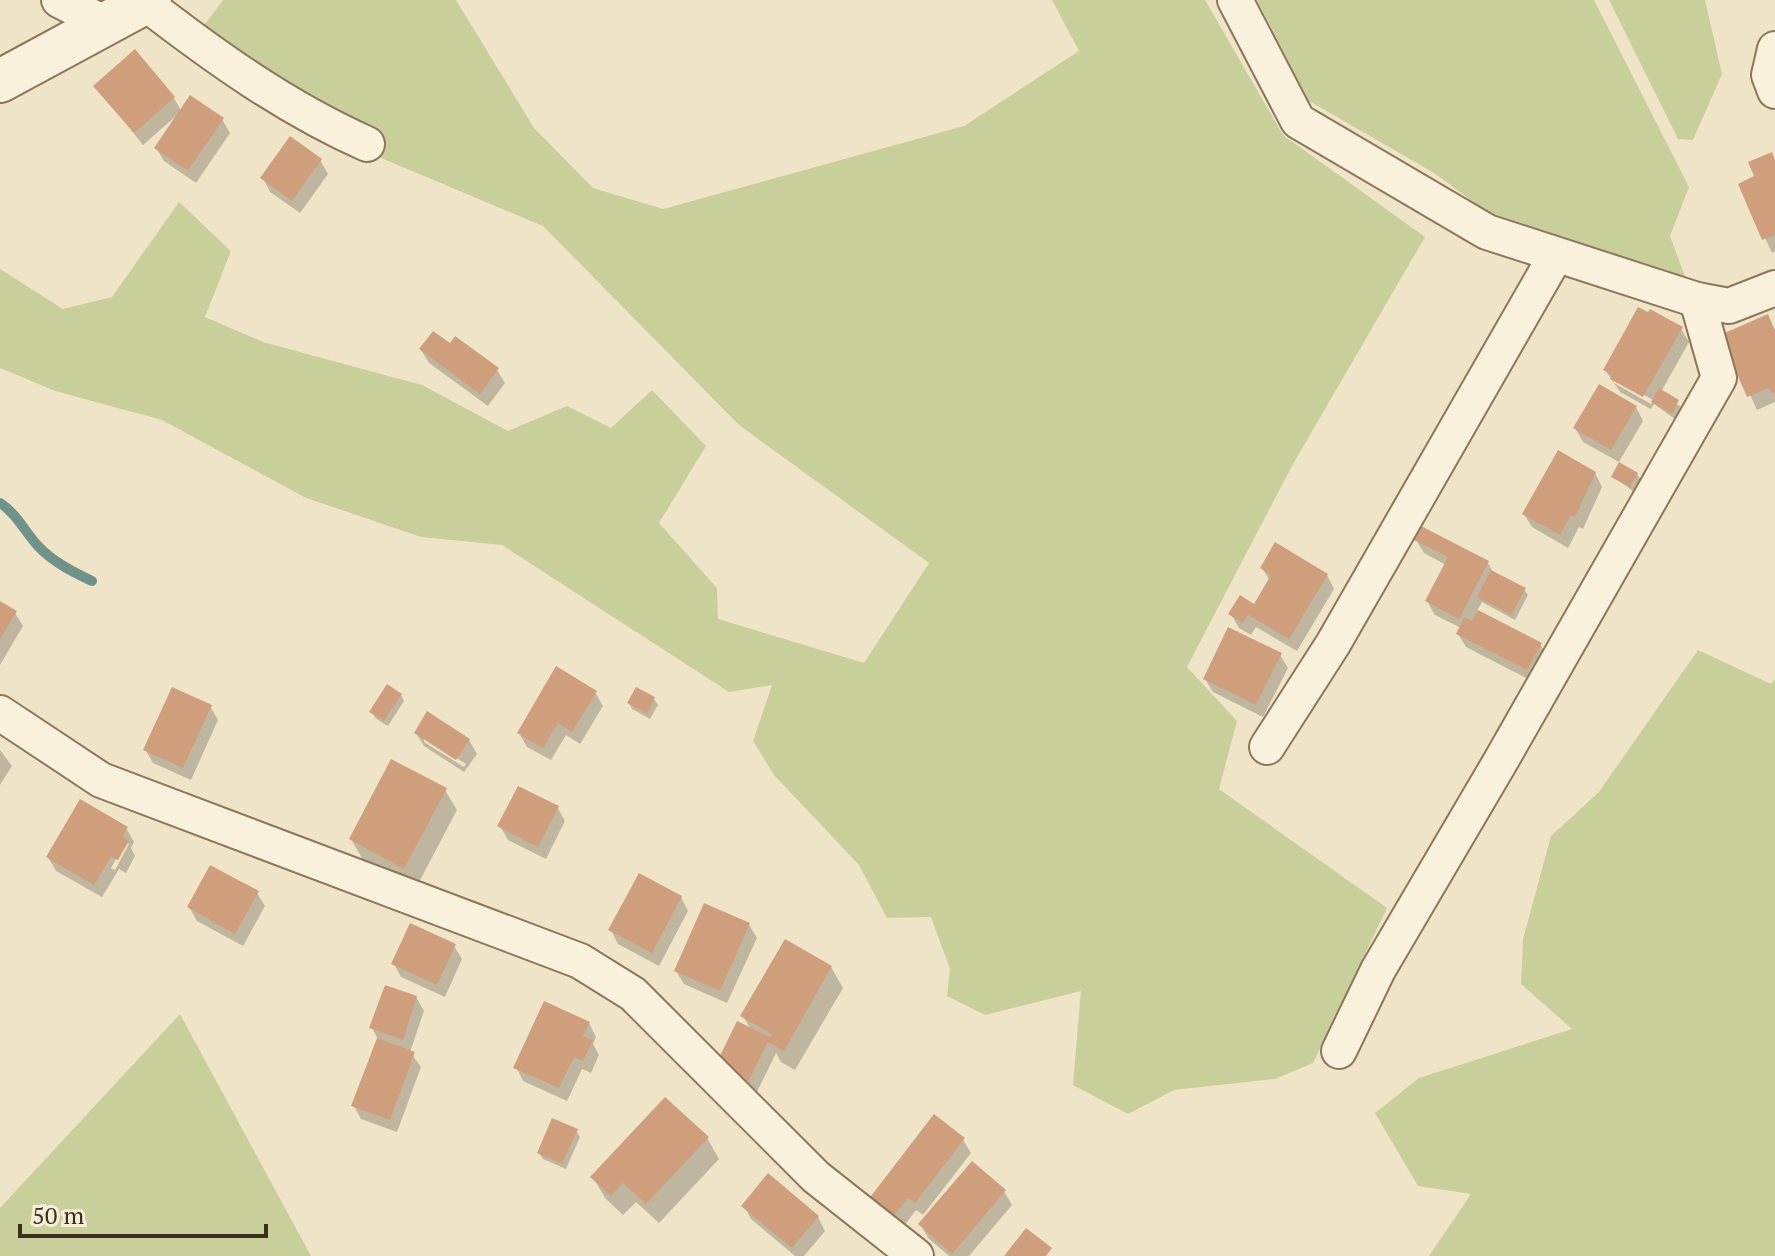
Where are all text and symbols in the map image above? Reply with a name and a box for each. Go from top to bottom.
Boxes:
scale bar [20,1188,266,1238]
text: 50 m [32,1199,84,1231]

